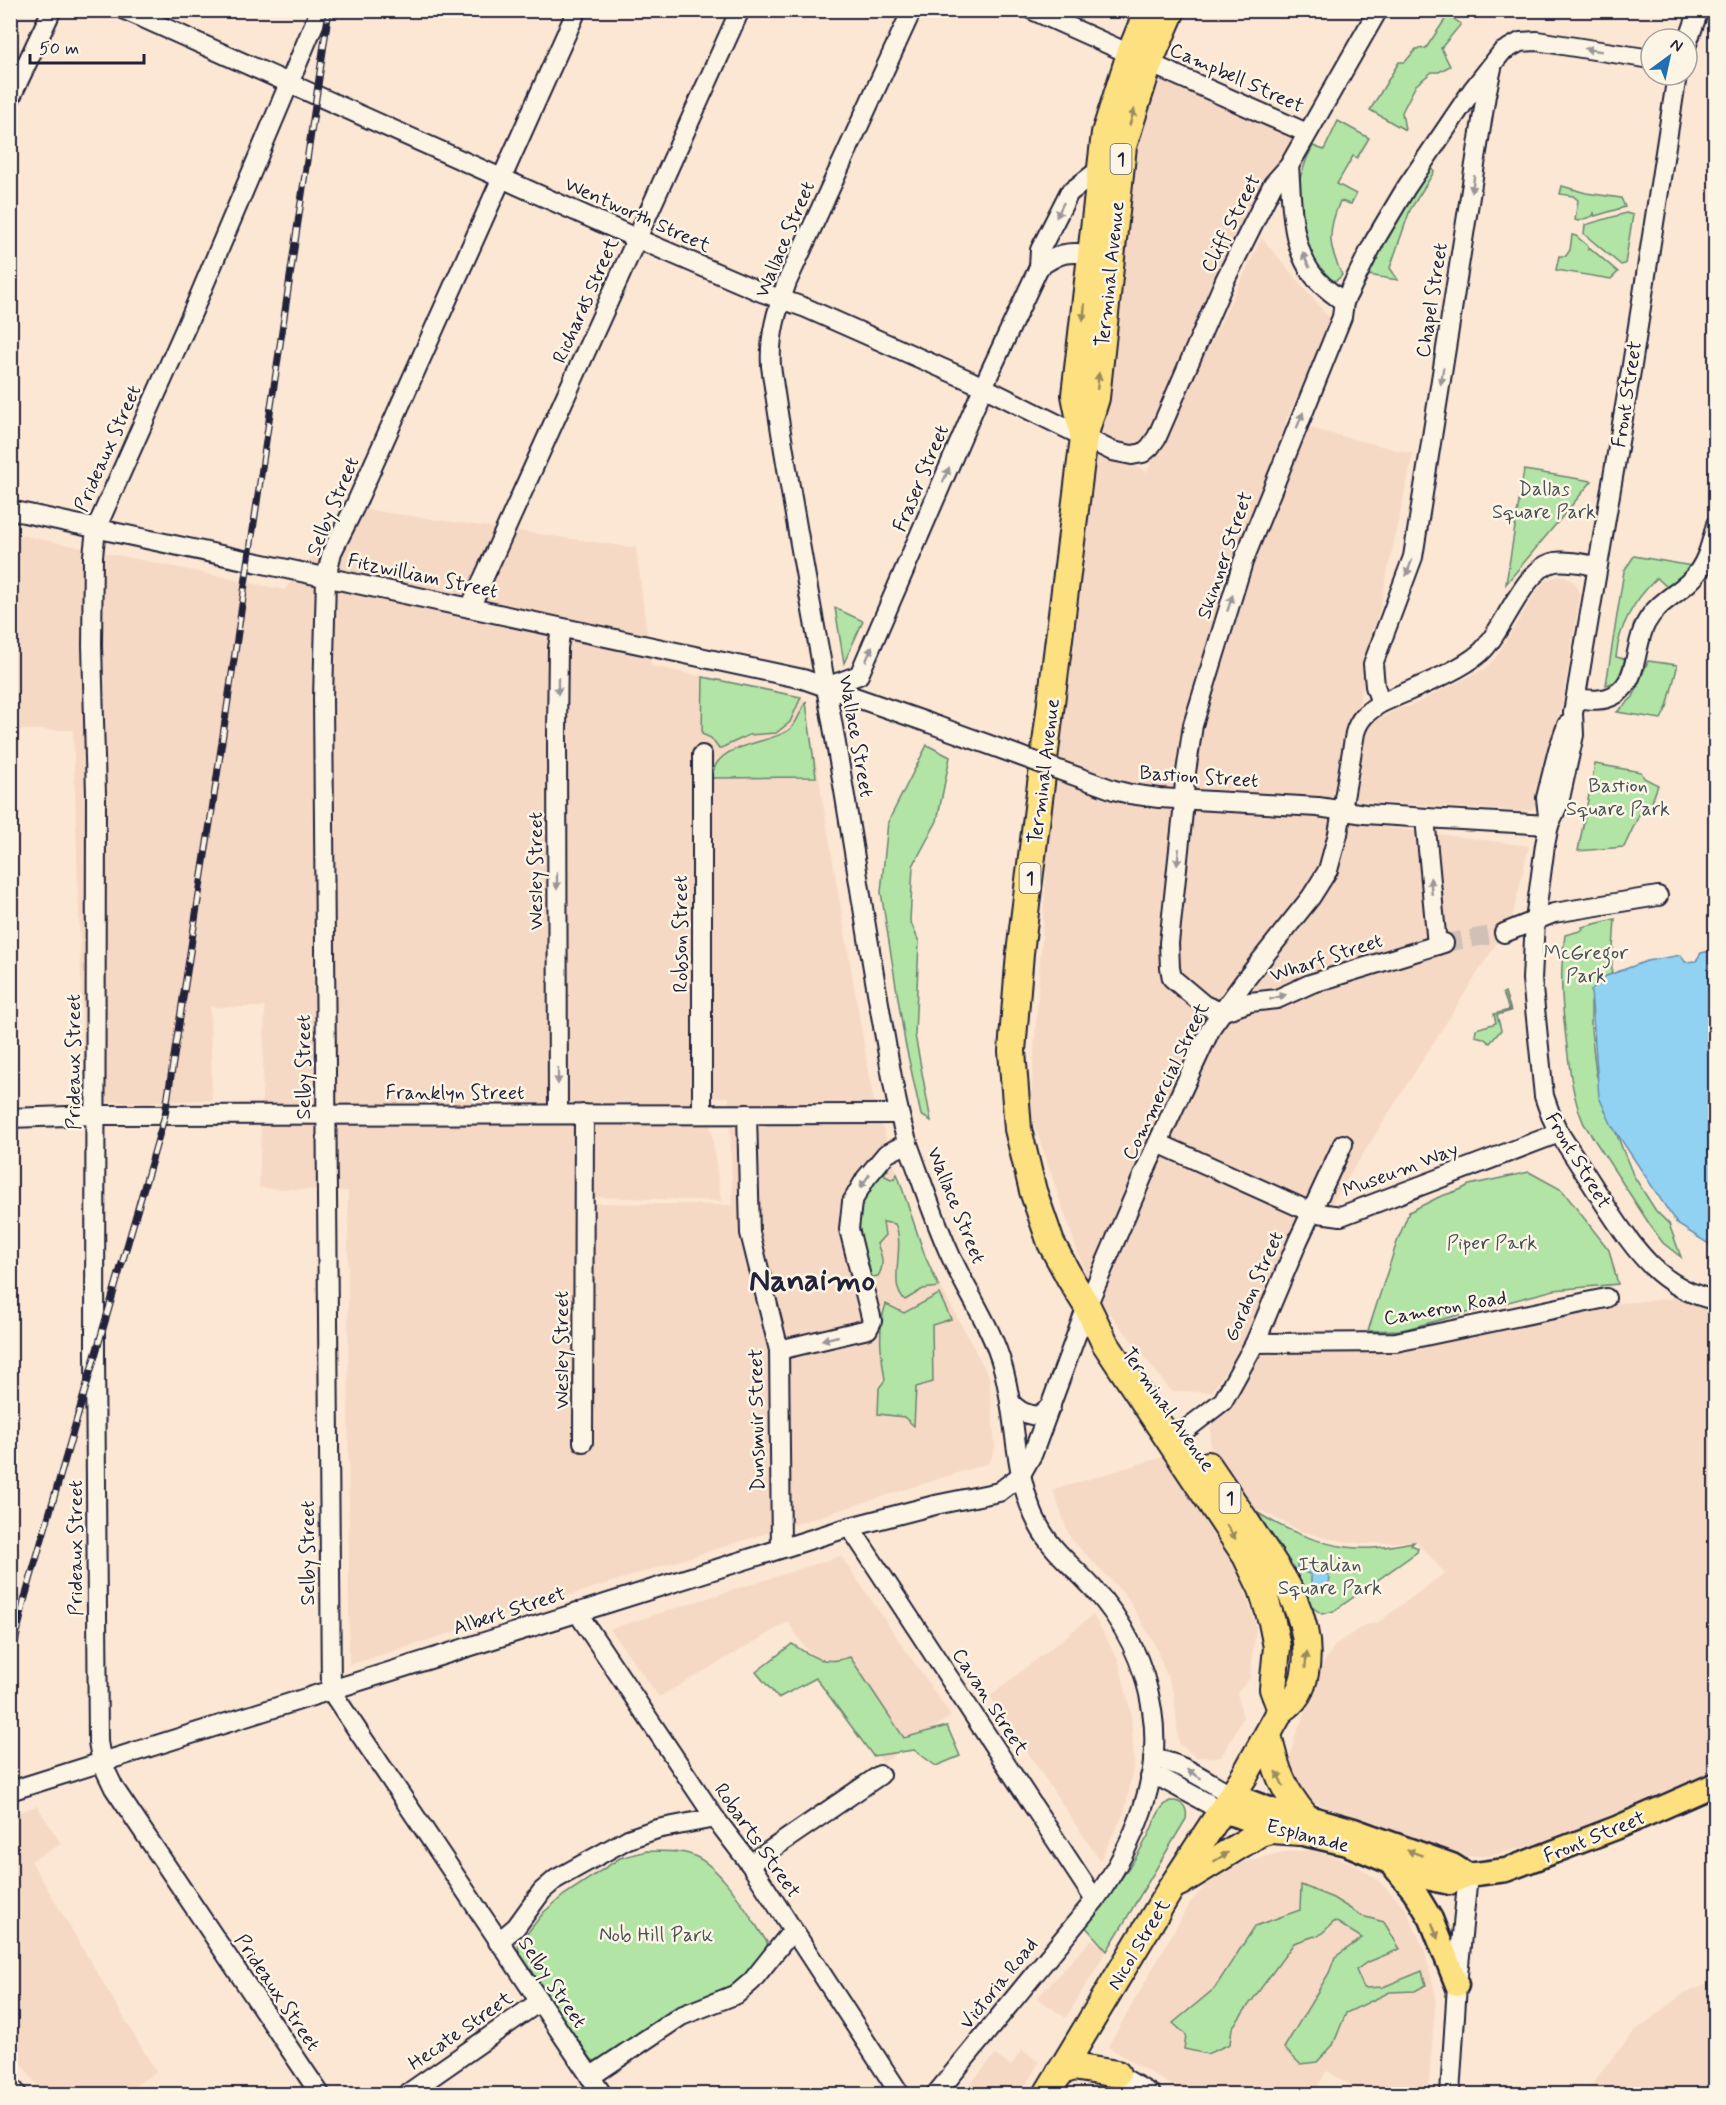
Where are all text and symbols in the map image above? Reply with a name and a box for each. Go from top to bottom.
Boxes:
scale bar [30,27,144,65]
north arrow [1639,27,1699,87]
text: N [1666,34,1687,57]
text: 50 m [39,37,79,61]
street label: Campbell Street [1165,37,1308,120]
one-way arrow [1584,45,1603,54]
one-way arrow [1127,108,1137,126]
road number: 1 [1110,144,1132,174]
street label: Cliff Street [1195,170,1268,277]
street label: Wentworth Street [560,171,715,260]
one-way arrow [1468,174,1477,193]
street label: Wallace Street [749,177,822,302]
street label: Terminal Avenue [1089,200,1132,348]
one-way arrow [1056,201,1065,218]
street label: Richards Street [547,233,626,368]
street label: Chapel Street [1410,241,1455,360]
one-way arrow [1301,252,1310,269]
one-way arrow [1080,302,1089,321]
street label: Front Street [1606,339,1649,450]
one-way arrow [1437,367,1446,386]
one-way arrow [1093,371,1103,390]
street label: Prideaux Street [68,381,148,516]
one-way arrow [1295,411,1305,429]
street label: Fraser Street [887,421,956,536]
street label: Selby Street [300,453,366,560]
one-way arrow [941,465,951,483]
park label: Dallas Square Park [1492,476,1596,526]
street label: Skinner Street [1191,488,1260,623]
street label: Fitzwilliam Street [345,547,500,606]
one-way arrow [1403,559,1413,577]
one-way arrow [1226,594,1236,612]
one-way arrow [864,644,874,662]
street label: Wallace Street [831,673,880,800]
one-way arrow [553,676,562,695]
street label: Terminal Avenue [1022,697,1067,845]
street label: Bastion Street [1139,760,1259,795]
park label: Bastion Square Park [1566,773,1670,823]
street label: Wesley Street [523,812,550,930]
one-way arrow [1174,848,1183,867]
road number: 1 [1020,863,1040,893]
one-way arrow [552,871,562,890]
street label: Robson Street [668,875,695,993]
one-way arrow [1426,877,1436,896]
street label: Wharf Street [1267,928,1386,989]
park label: McGregor Park [1544,940,1629,990]
one-way arrow [1269,992,1287,1002]
street label: Prideaux Street [61,994,88,1130]
street label: Commercial Street [1116,998,1216,1165]
street label: Selby Street [291,1014,318,1120]
one-way arrow [553,1066,563,1085]
street label: Franklyn Street [386,1080,524,1107]
street label: Front Street [1538,1108,1617,1214]
street label: Museum Way [1339,1136,1462,1205]
street label: Wallace Street [920,1143,991,1268]
one-way arrow [860,1173,871,1189]
street label: Gordon Street [1218,1227,1291,1346]
park label: Piper Park [1447,1230,1537,1257]
district label: Nanaimo [749,1260,875,1302]
street label: Cameron Road [1382,1284,1509,1333]
street label: Wesley Street [549,1291,576,1409]
one-way arrow [821,1334,840,1343]
street label: Terminal Avenue [1115,1342,1221,1478]
street label: Dunsmuir Street [743,1348,772,1492]
street label: Prideaux Street [63,1480,90,1616]
road number: 1 [1220,1483,1240,1513]
street label: Selby Street [295,1500,322,1606]
one-way arrow [1225,1524,1236,1540]
park label: Italian Square Park [1278,1552,1382,1602]
street label: Albert Street [450,1581,569,1642]
street label: Cavan Street [945,1643,1034,1761]
one-way arrow [1301,1651,1311,1670]
one-way arrow [1186,1768,1202,1779]
one-way arrow [1276,1770,1285,1787]
street label: Robarts Street [707,1778,806,1904]
street label: Front Street [1540,1805,1650,1870]
street label: Esplanade [1263,1813,1352,1860]
one-way arrow [1406,1848,1424,1858]
one-way arrow [1213,1851,1229,1862]
street label: Nicol Street [1101,1894,1177,1995]
park label: Nob Hill Park [599,1922,713,1949]
one-way arrow [1431,1922,1441,1940]
street label: Prideaux Street [228,1929,326,2057]
street label: Selby Street [511,1932,592,2034]
street label: Victoria Road [954,1932,1045,2036]
street label: Hecate Street [403,1985,519,2077]

